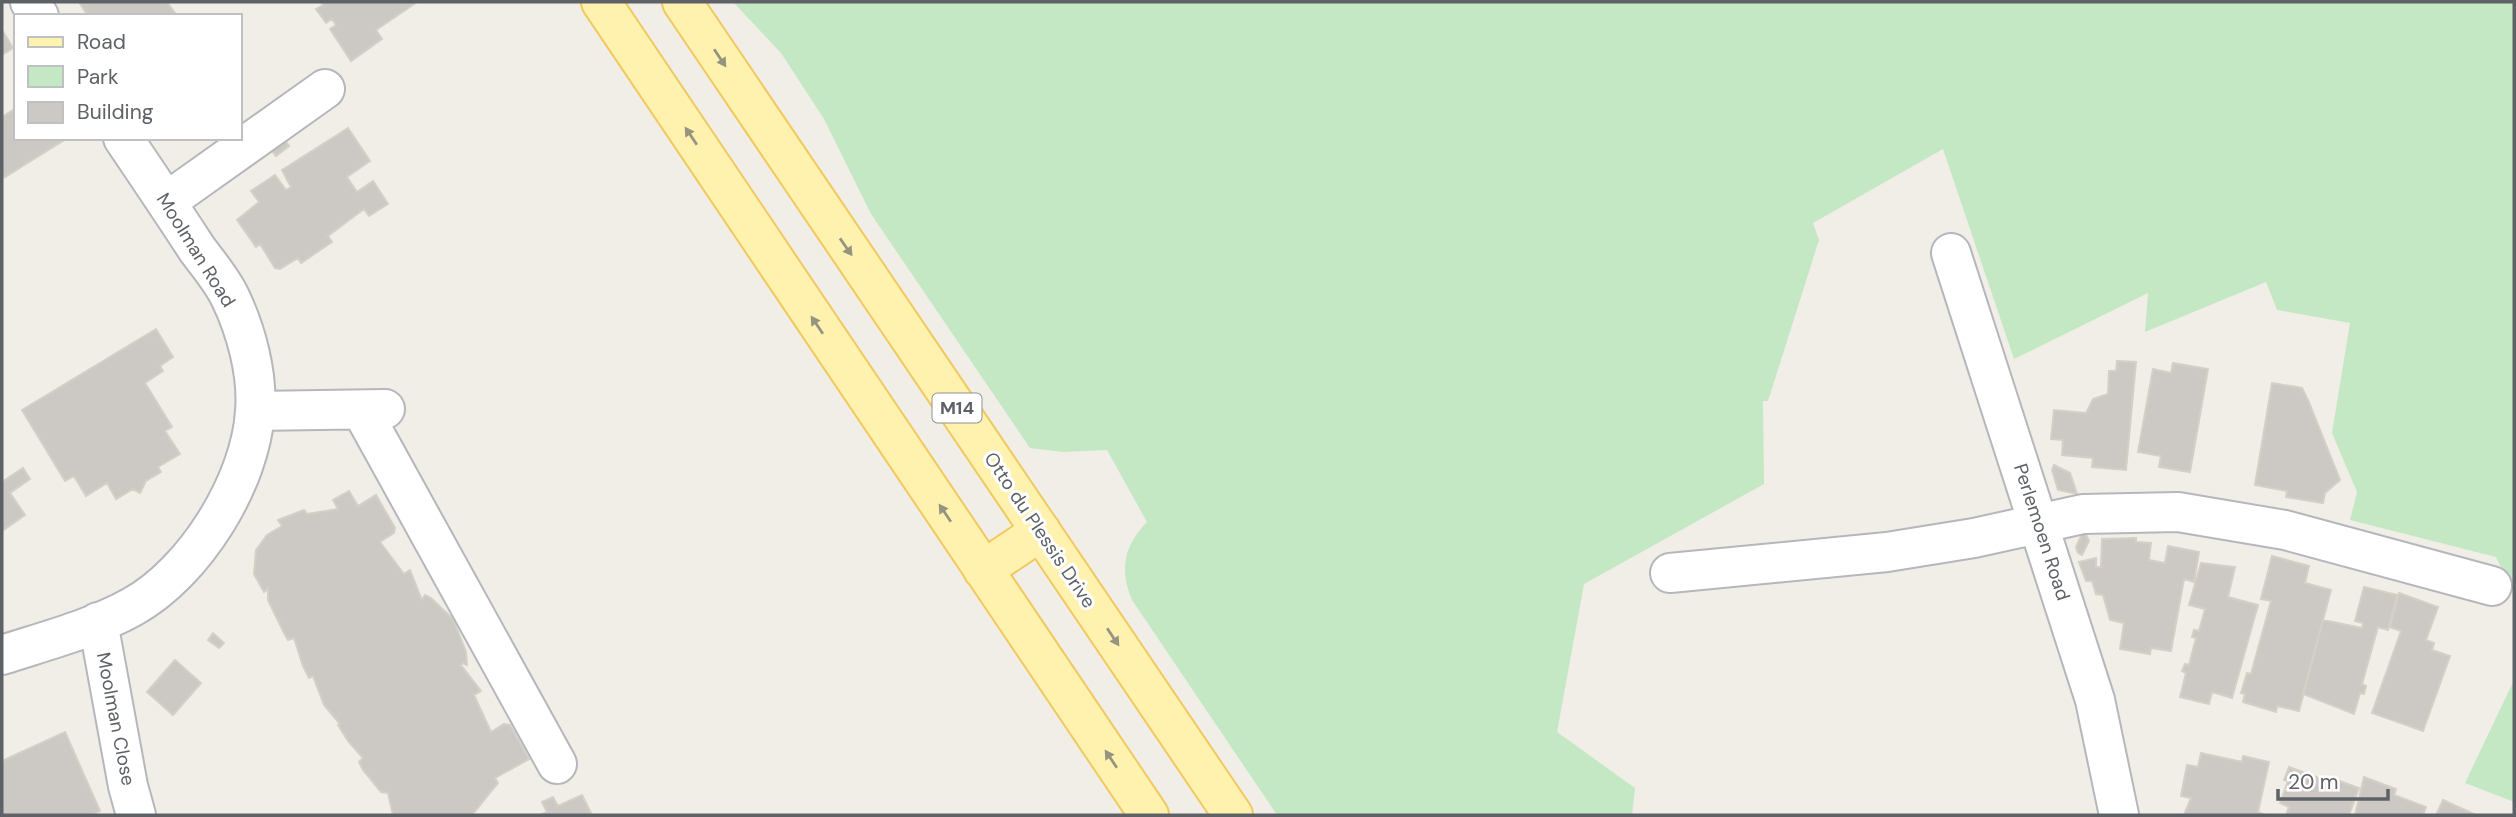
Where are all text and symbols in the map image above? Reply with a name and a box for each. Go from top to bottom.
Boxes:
legend [14,14,242,140]
text: Road [77,28,126,56]
one-way arrow [713,49,727,67]
text: Park [77,63,119,91]
text: Building [77,98,154,126]
one-way arrow [685,126,698,145]
street label: Moolman Road [151,188,241,312]
one-way arrow [839,238,853,256]
one-way arrow [810,316,824,334]
road number: M14 [932,394,982,422]
street label: Otto du Plessis Drive [979,447,1101,613]
street label: Perlemoen Road [2008,460,2076,604]
one-way arrow [938,504,952,522]
one-way arrow [1106,628,1119,647]
street label: Moolman Close [91,650,141,788]
one-way arrow [1104,750,1118,768]
scale bar [2278,758,2388,802]
text: 20 m [2288,768,2339,796]

